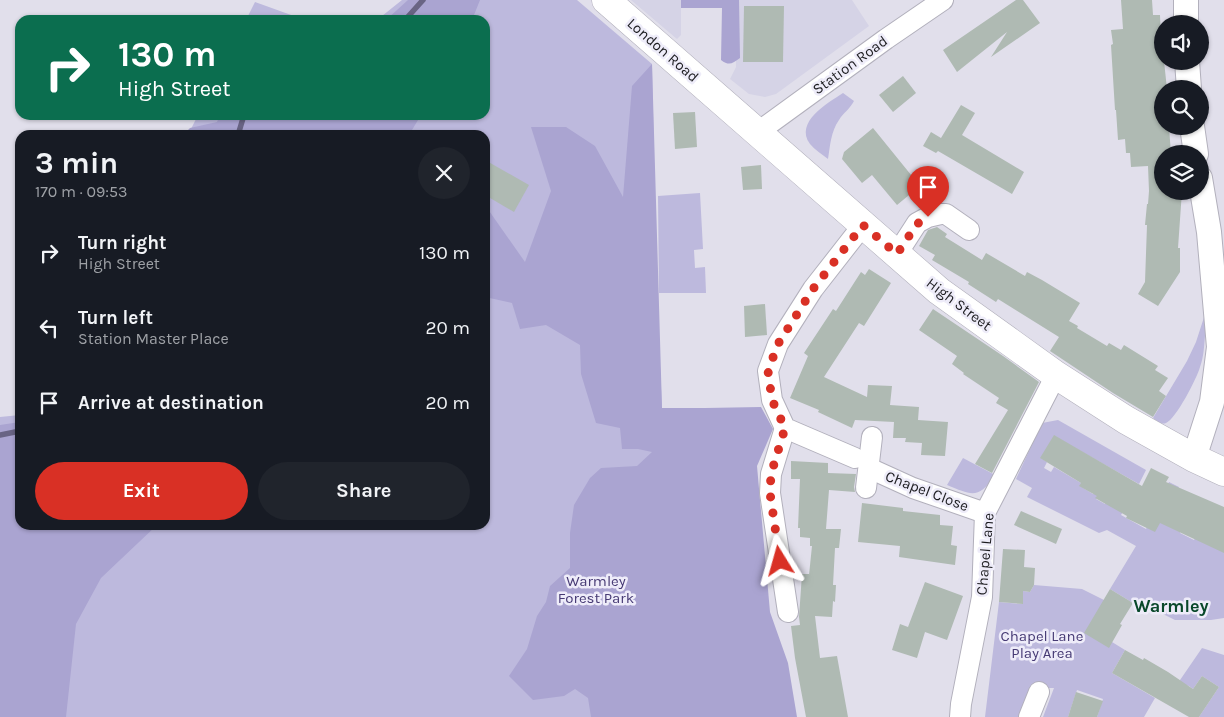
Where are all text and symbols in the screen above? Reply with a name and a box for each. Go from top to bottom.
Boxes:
street label: London Road [624,14,702,86]
map controls [1154,15,1209,200]
button: sound [1154,15,1209,70]
street label: Station Road [809,32,891,98]
text: 130 m [118,34,216,75]
icon: right [35,35,100,100]
text: High Street [118,76,231,102]
button: search [1154,80,1209,135]
text: 3 min [35,145,118,181]
button: layers [1154,145,1209,200]
button: close [418,147,470,199]
pin [907,166,949,217]
icon: arrive [914,173,942,201]
text: 170 m · 09:53 [35,182,127,201]
text: Turn right [78,232,167,254]
icon: right [35,239,63,267]
text: 130 m [419,242,470,264]
text: High Street [78,254,160,273]
street label: High Street [923,274,995,334]
text: Turn left [78,307,153,329]
icon: left [35,314,63,342]
text: 20 m [425,317,470,339]
text: Station Master Place [78,329,229,348]
icon: arrive [35,389,63,417]
text: Arrive at destination [78,392,264,414]
text: 20 m [425,392,470,414]
button: Exit [35,462,248,520]
button: Share [258,462,470,520]
street label: Chapel Close [883,467,971,515]
street label: Chapel Lane [972,512,998,596]
position arrow [753,534,805,586]
park label: Warmley Forest Park [558,572,634,607]
district label: Warmley [1133,595,1209,617]
park label: Chapel Lane Play Area [1001,627,1083,662]

